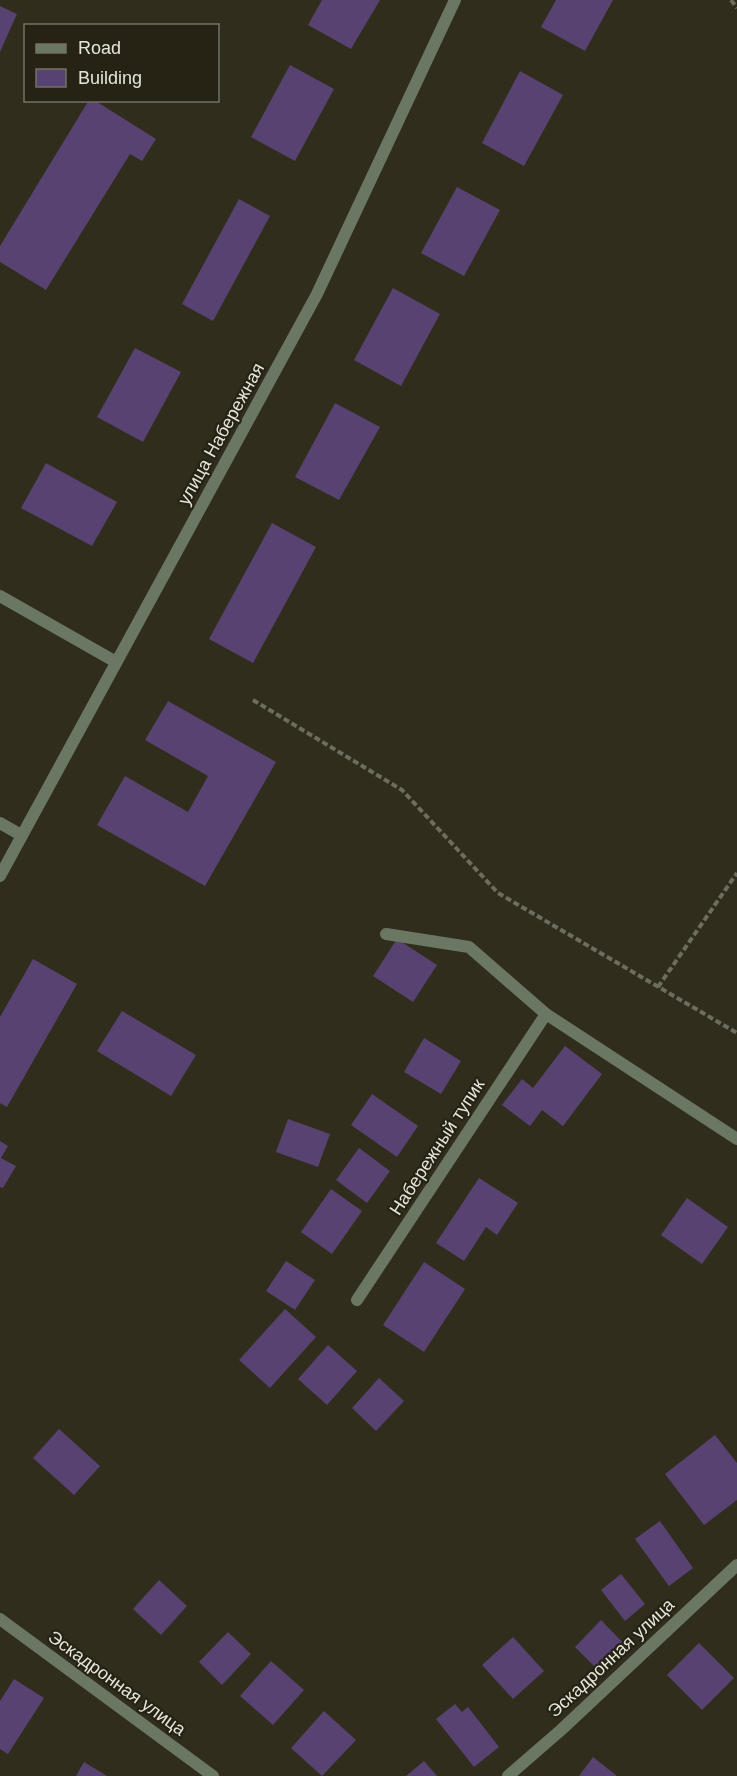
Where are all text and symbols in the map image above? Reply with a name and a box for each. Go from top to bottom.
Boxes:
legend [24,24,219,102]
text: Road [78,38,121,58]
text: Building [78,68,142,88]
street label: улица Набережная [174,360,268,508]
street label: Набережный тупик [386,1075,488,1219]
street label: Эскадронная улица [544,1594,679,1722]
street label: Эскадронная улица [44,1626,190,1740]

